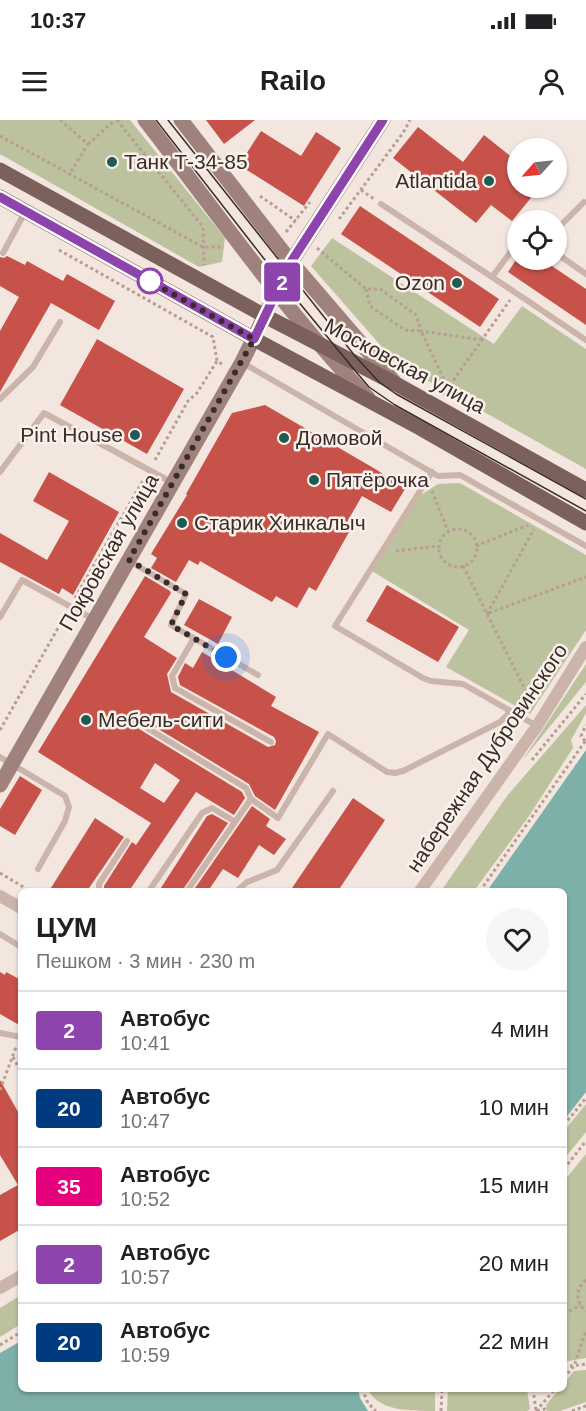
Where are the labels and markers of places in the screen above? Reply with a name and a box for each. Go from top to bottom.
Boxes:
place label: Танк Т-34-85 [124,150,248,173]
marker: Танк Т-34-85 [105,155,119,169]
place label: Atlantida [395,169,477,192]
marker: Atlantida [482,174,496,188]
unlabelled marker [137,268,163,294]
place label: Ozon [395,271,445,294]
marker: Ozon [450,276,464,290]
place label: Pint House [20,423,123,446]
place label: Домовой [296,426,383,449]
marker: Pint House [128,428,142,442]
marker: Домовой [277,431,291,445]
place label: Пятёрочка [326,468,429,491]
marker: Пятёрочка [307,473,321,487]
place label: Старик Хинкалыч [194,511,366,534]
marker: Старик Хинкалыч [175,516,189,530]
place label: Мебель-сити [98,708,224,731]
marker: Мебель-сити [79,713,93,727]

